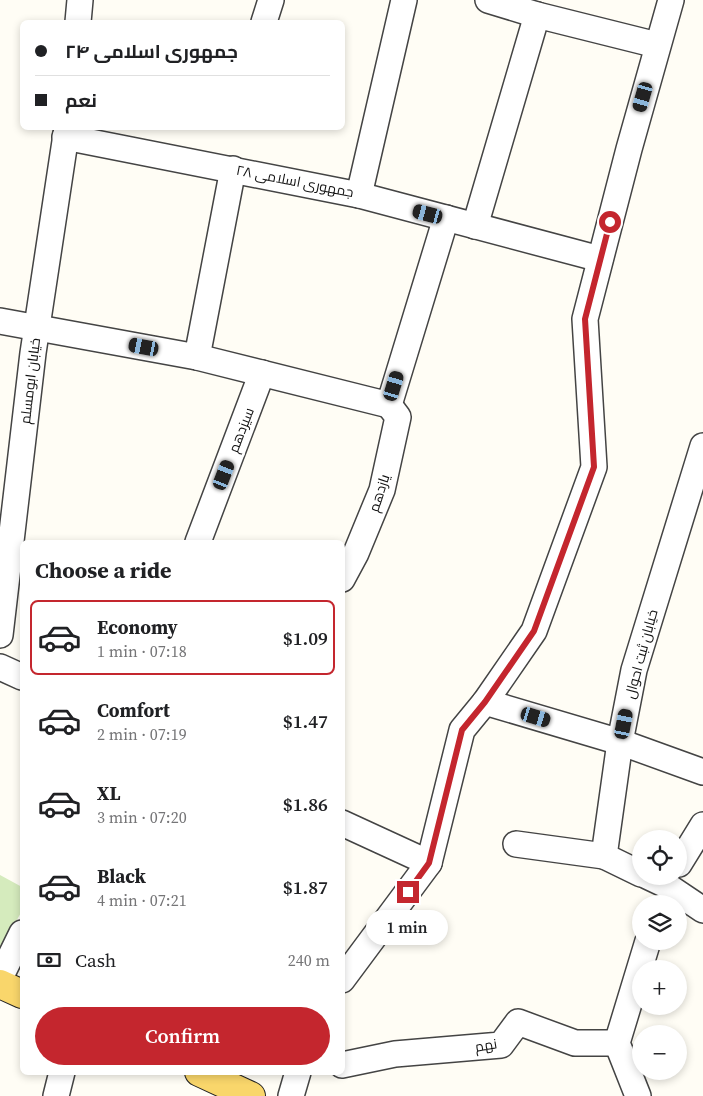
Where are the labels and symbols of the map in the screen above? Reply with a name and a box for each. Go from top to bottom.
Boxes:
car [631,81,654,113]
street label: جمهوری اسلامی ۲۸ [234,160,356,202]
car [411,203,444,225]
route start [599,211,621,233]
street label: خیابان ابومسلم [15,337,45,425]
car [127,337,160,357]
car [382,369,405,403]
street label: سیزدهم [223,404,259,456]
car [211,458,236,492]
street label: یازدهم [364,471,395,514]
street label: خیابان ثبت احوال [619,607,663,701]
car [519,705,552,729]
car [613,708,634,740]
route end [397,881,419,903]
callout: 1 min [367,910,449,944]
street label: نهم [473,1033,499,1057]

